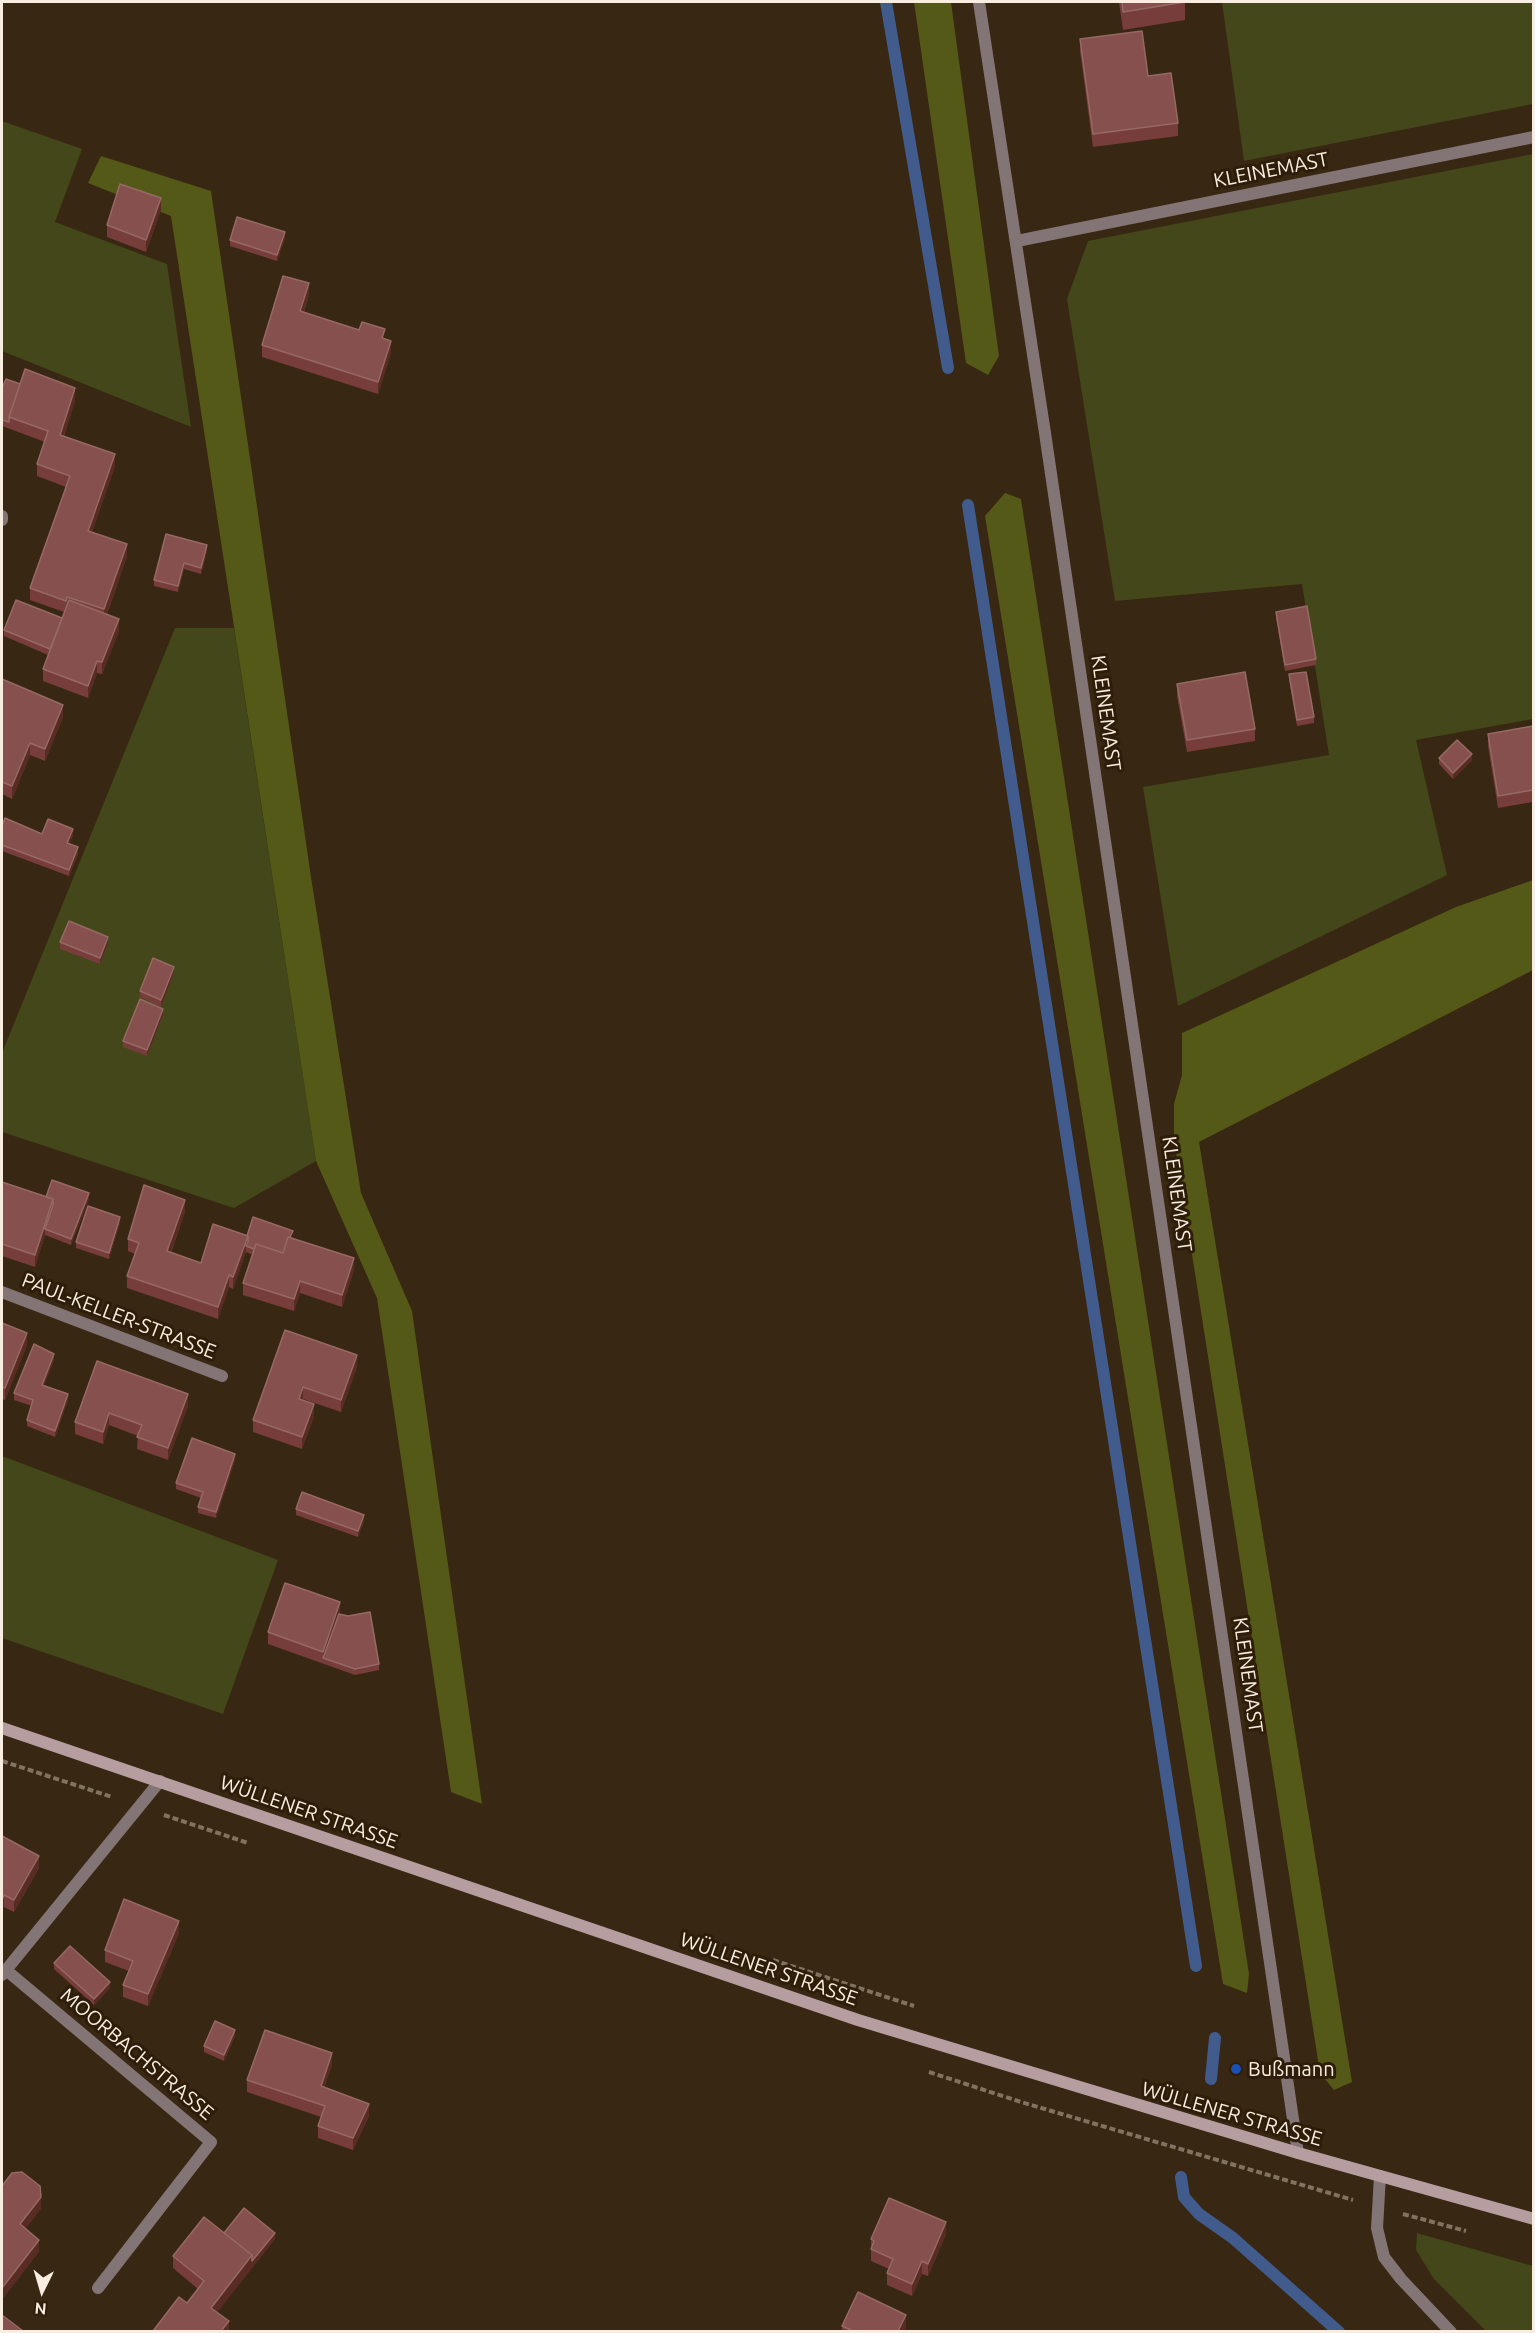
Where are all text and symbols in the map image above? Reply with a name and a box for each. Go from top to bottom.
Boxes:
street label: KLEINEMAST [1212,147,1330,193]
street label: KLEINEMAST [1086,654,1126,772]
street label: KLEINEMAST [1157,1135,1197,1253]
street label: PAUL-KELLER-STRASSE [19,1268,219,1364]
street label: KLEINEMAST [1228,1616,1268,1734]
street label: WÜLLENER STRASSE [217,1770,401,1854]
street label: WÜLLENER STRASSE [677,1927,861,2011]
street label: MOORBACHSTRASSE [55,1983,219,2125]
place label: Bußmann [1248,2057,1335,2081]
marker: Bußmann [1229,2062,1243,2076]
street label: WÜLLENER STRASSE [1139,2077,1325,2151]
north arrow [12,2261,72,2321]
text: N [34,2299,47,2318]

